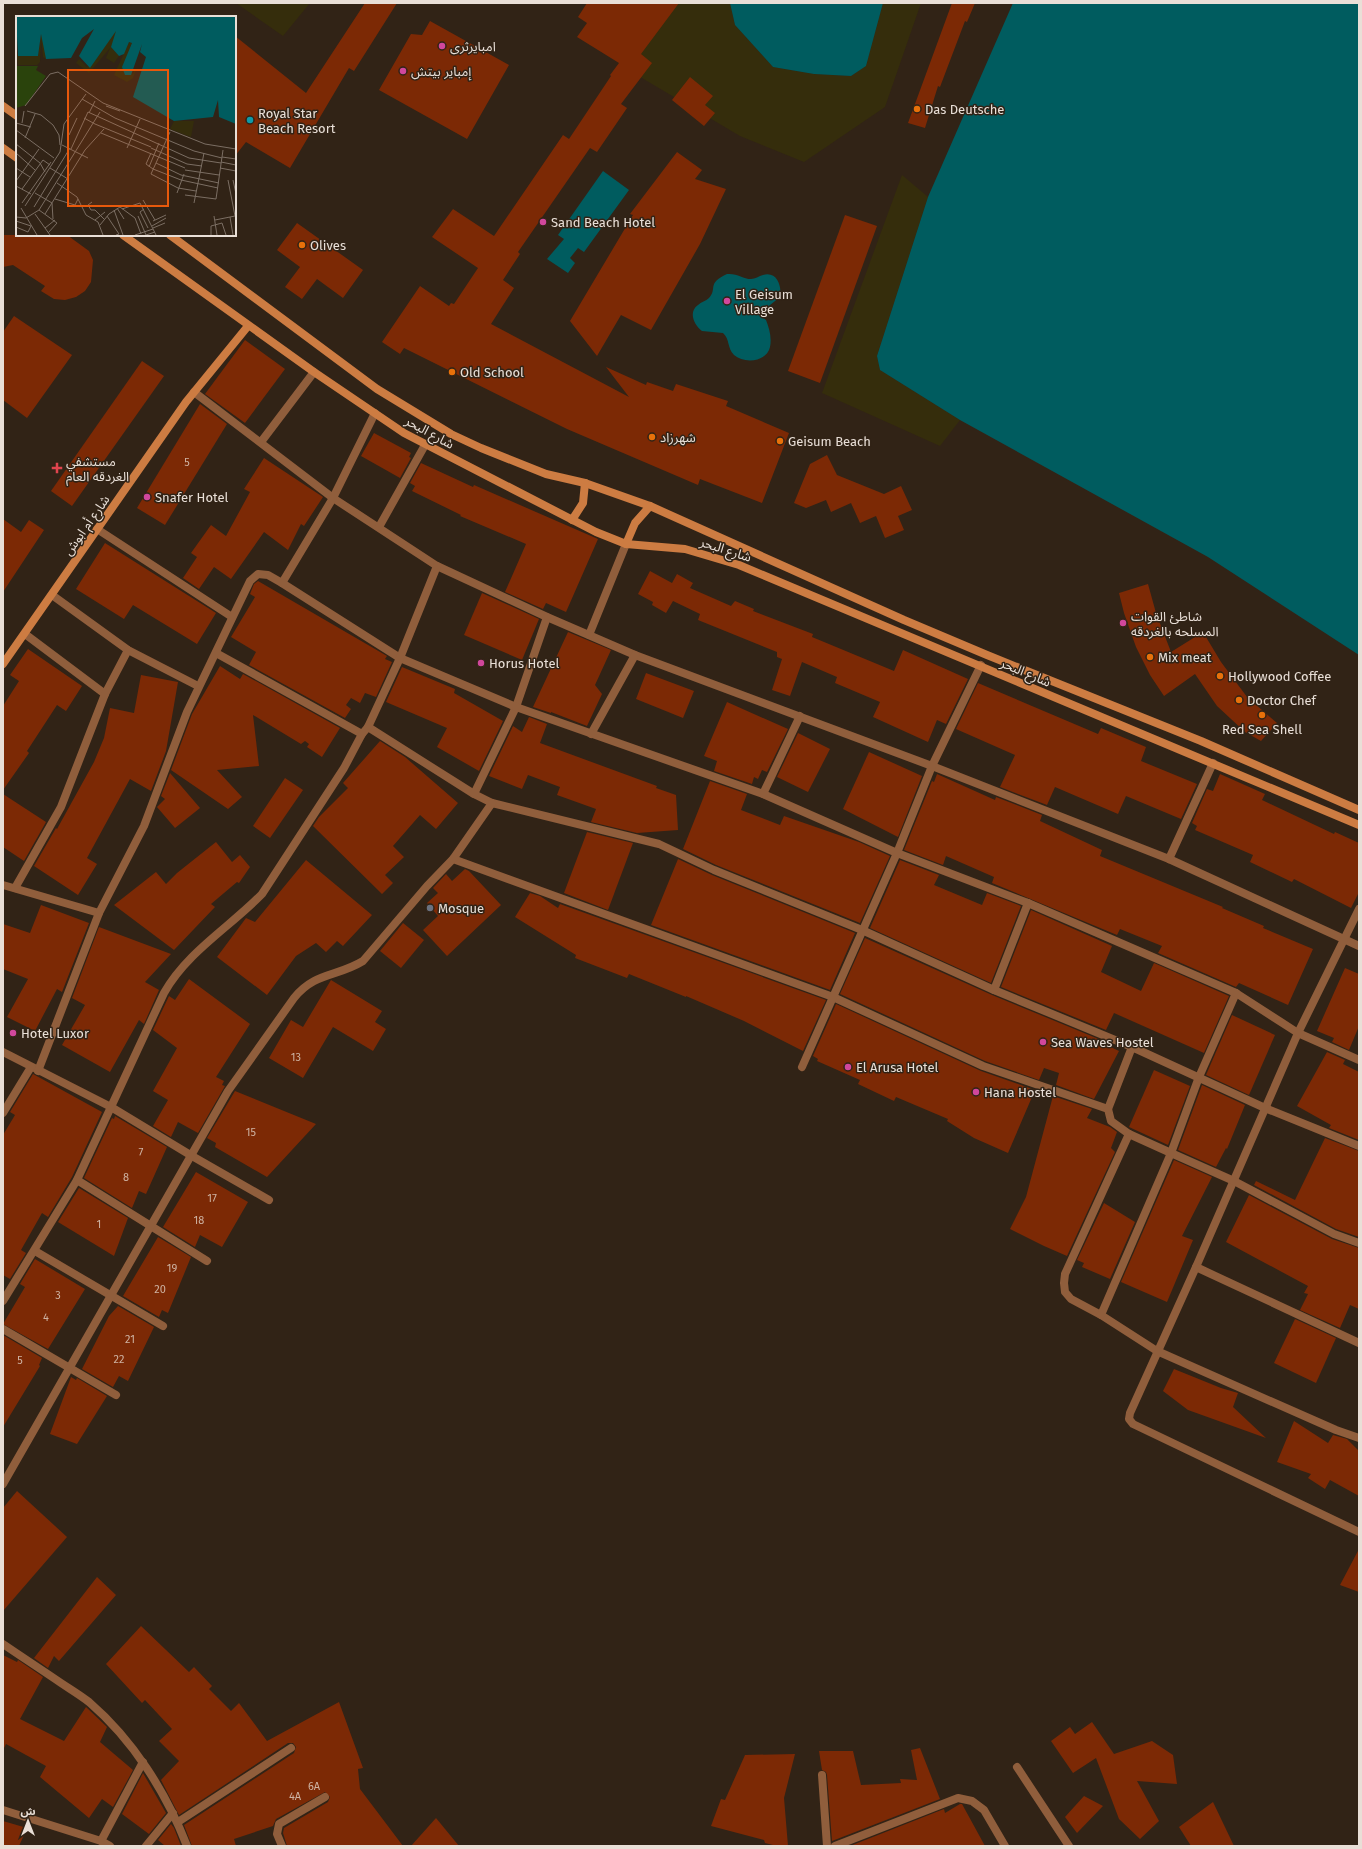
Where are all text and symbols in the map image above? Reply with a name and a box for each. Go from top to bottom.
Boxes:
inset map [16,16,236,236]
place label: امبايرثرى [450,39,496,55]
marker: امبايرثرى [437,41,447,51]
place label: إمباير بيتش [411,64,472,81]
marker: إمباير بيتش [398,66,408,76]
place label: Das Deutsche [925,102,1004,117]
marker: Das Deutsche [912,104,922,114]
place label: Royal Star Beach Resort [258,106,336,136]
marker: Royal Star Beach Resort [245,115,255,125]
place label: Sand Beach Hotel [551,215,655,230]
marker: Sand Beach Hotel [538,217,548,227]
place label: Olives [310,238,346,253]
marker: Olives [297,240,307,250]
place label: El Geisum Village [735,287,793,317]
marker: El Geisum Village [722,296,732,306]
place label: Old School [460,365,524,380]
marker: Old School [447,367,457,377]
street label: شارع البحر [401,413,457,455]
place label: شهرزاد [660,430,696,446]
marker: شهرزاد [647,432,657,442]
place label: Geisum Beach [788,434,871,449]
marker: Geisum Beach [775,436,785,446]
place label: مستشفي الغردقه العام [66,454,129,486]
house number: 5 [184,456,190,469]
marker: مستشفي الغردقه العام [51,462,63,474]
place label: Snafer Hotel [155,490,229,505]
street label: شارع أم ابوش [60,492,115,560]
marker: Snafer Hotel [142,492,152,502]
street label: شارع البحر [696,534,753,568]
place label: شاطئ القوات المسلحه بالغردقه [1131,609,1219,639]
marker: شاطئ القوات المسلحه بالغردقه [1118,618,1128,628]
place label: Mix meat [1158,650,1212,665]
marker: Mix meat [1145,652,1155,662]
street label: شارع البحر [996,655,1053,693]
place label: Horus Hotel [489,656,560,671]
marker: Horus Hotel [476,658,486,668]
place label: Hollywood Coffee [1228,669,1331,684]
marker: Hollywood Coffee [1215,671,1225,681]
place label: Doctor Chef [1247,693,1318,708]
marker: Doctor Chef [1234,695,1244,705]
marker: Red Sea Shell [1257,710,1267,720]
place label: Red Sea Shell [1222,722,1302,737]
place label: Mosque [438,901,484,916]
marker: Mosque [425,903,435,913]
place label: Hotel Luxor [21,1026,89,1041]
marker: Hotel Luxor [8,1028,18,1038]
place label: Sea Waves Hostel [1051,1035,1154,1050]
marker: Sea Waves Hostel [1038,1037,1048,1047]
house number: 13 [291,1051,301,1064]
place label: El Arusa Hotel [856,1060,939,1075]
marker: El Arusa Hotel [843,1062,853,1072]
place label: Hana Hostel [984,1085,1056,1100]
marker: Hana Hostel [971,1087,981,1097]
house number: 15 [246,1126,257,1139]
house number: 7 [139,1146,144,1159]
house number: 8 [123,1171,129,1184]
house number: 17 [207,1192,217,1205]
house number: 18 [194,1214,204,1227]
house number: 1 [97,1218,101,1231]
house number: 19 [167,1262,177,1275]
house number: 20 [154,1283,166,1296]
house number: 3 [55,1289,61,1302]
house number: 4 [43,1311,49,1324]
house number: 21 [125,1333,135,1346]
house number: 22 [114,1353,124,1366]
house number: 5 [17,1354,23,1367]
house number: 6A [308,1780,321,1793]
house number: 4A [289,1790,302,1803]
north arrow [8,1801,48,1841]
text: ش [20,1805,36,1818]

